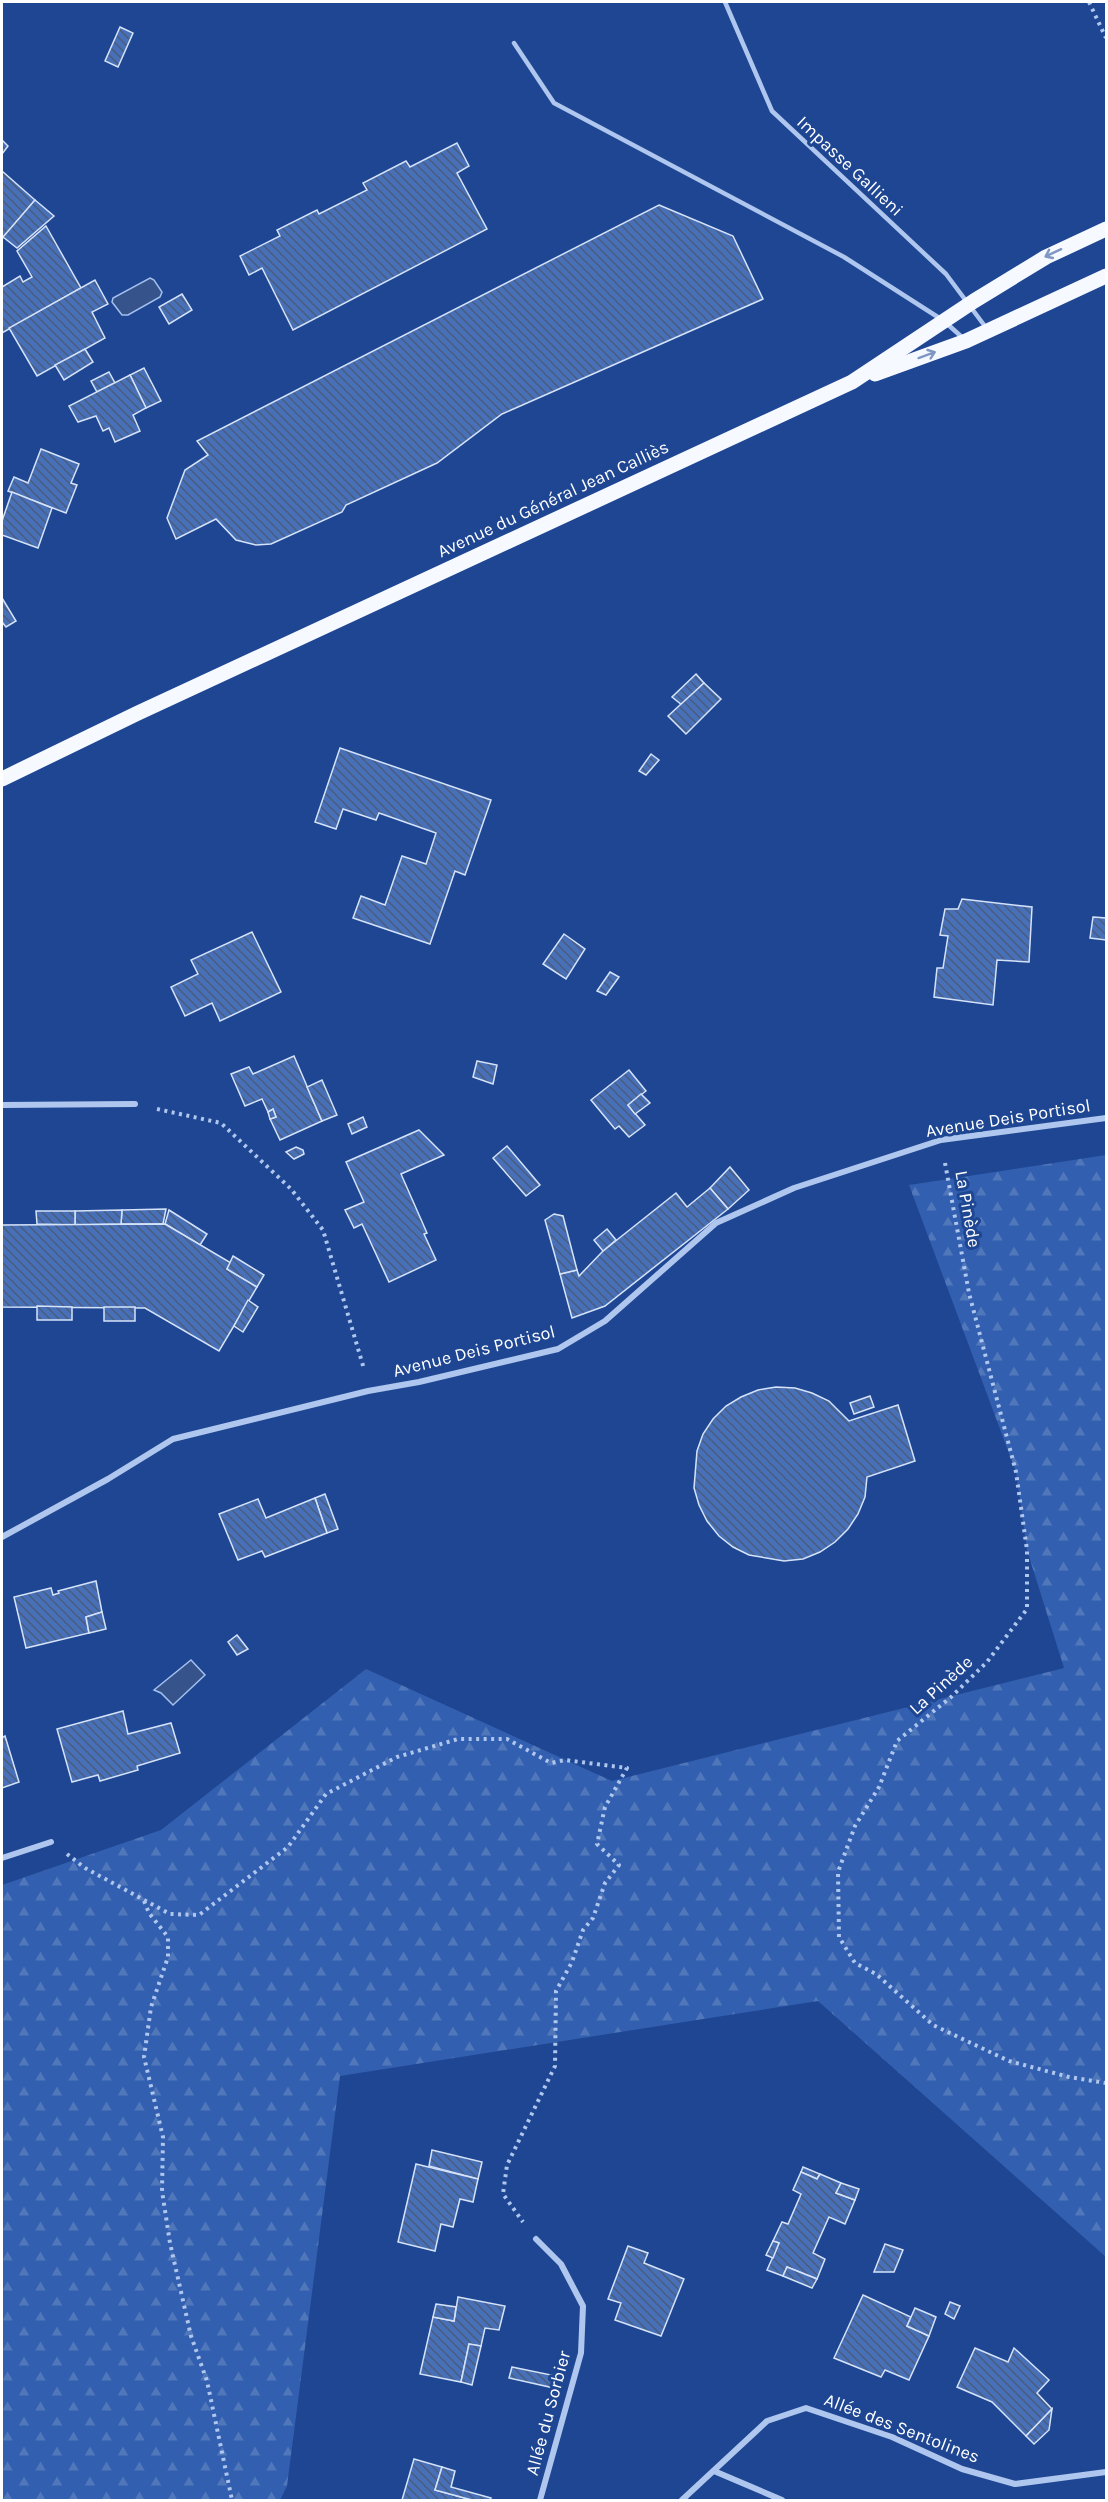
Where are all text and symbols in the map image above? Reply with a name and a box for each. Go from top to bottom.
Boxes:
street label: Impasse Gallieni [792,111,908,221]
one-way arrow [1045,248,1063,260]
one-way arrow [917,349,936,360]
street label: Avenue du Général Jean Calliès [434,436,672,562]
street label: Avenue Deis Portisol [924,1094,1092,1142]
street label: La Pinède [950,1169,986,1249]
street label: Avenue Deis Portisol [391,1320,557,1382]
street label: La Pinède [905,1651,977,1719]
street label: Allée du Sorbier [521,2348,575,2478]
street label: Allée des Sentolines [821,2388,983,2468]

